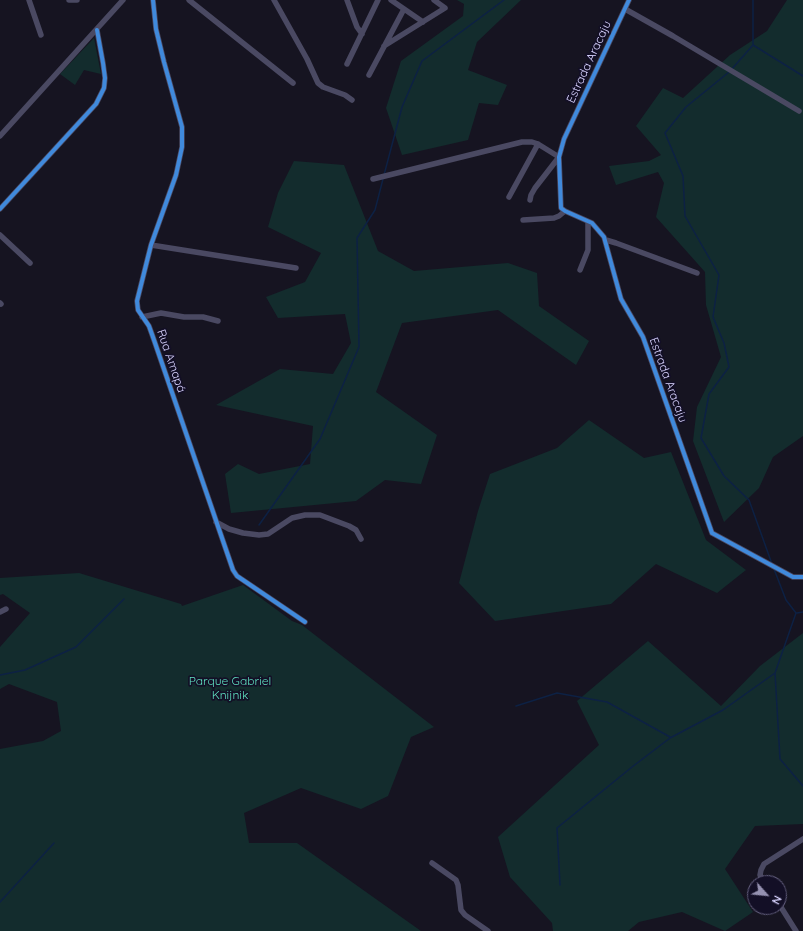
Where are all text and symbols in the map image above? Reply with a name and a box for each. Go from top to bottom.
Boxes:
street label: Estrada Aracaju [564,19,614,105]
street label: Rua Amapá [153,328,189,394]
street label: Estrada Aracaju [646,336,690,424]
park label: Parque Gabriel Knijnik [189,674,271,702]
north arrow [747,875,787,915]
text: N [769,893,785,907]

